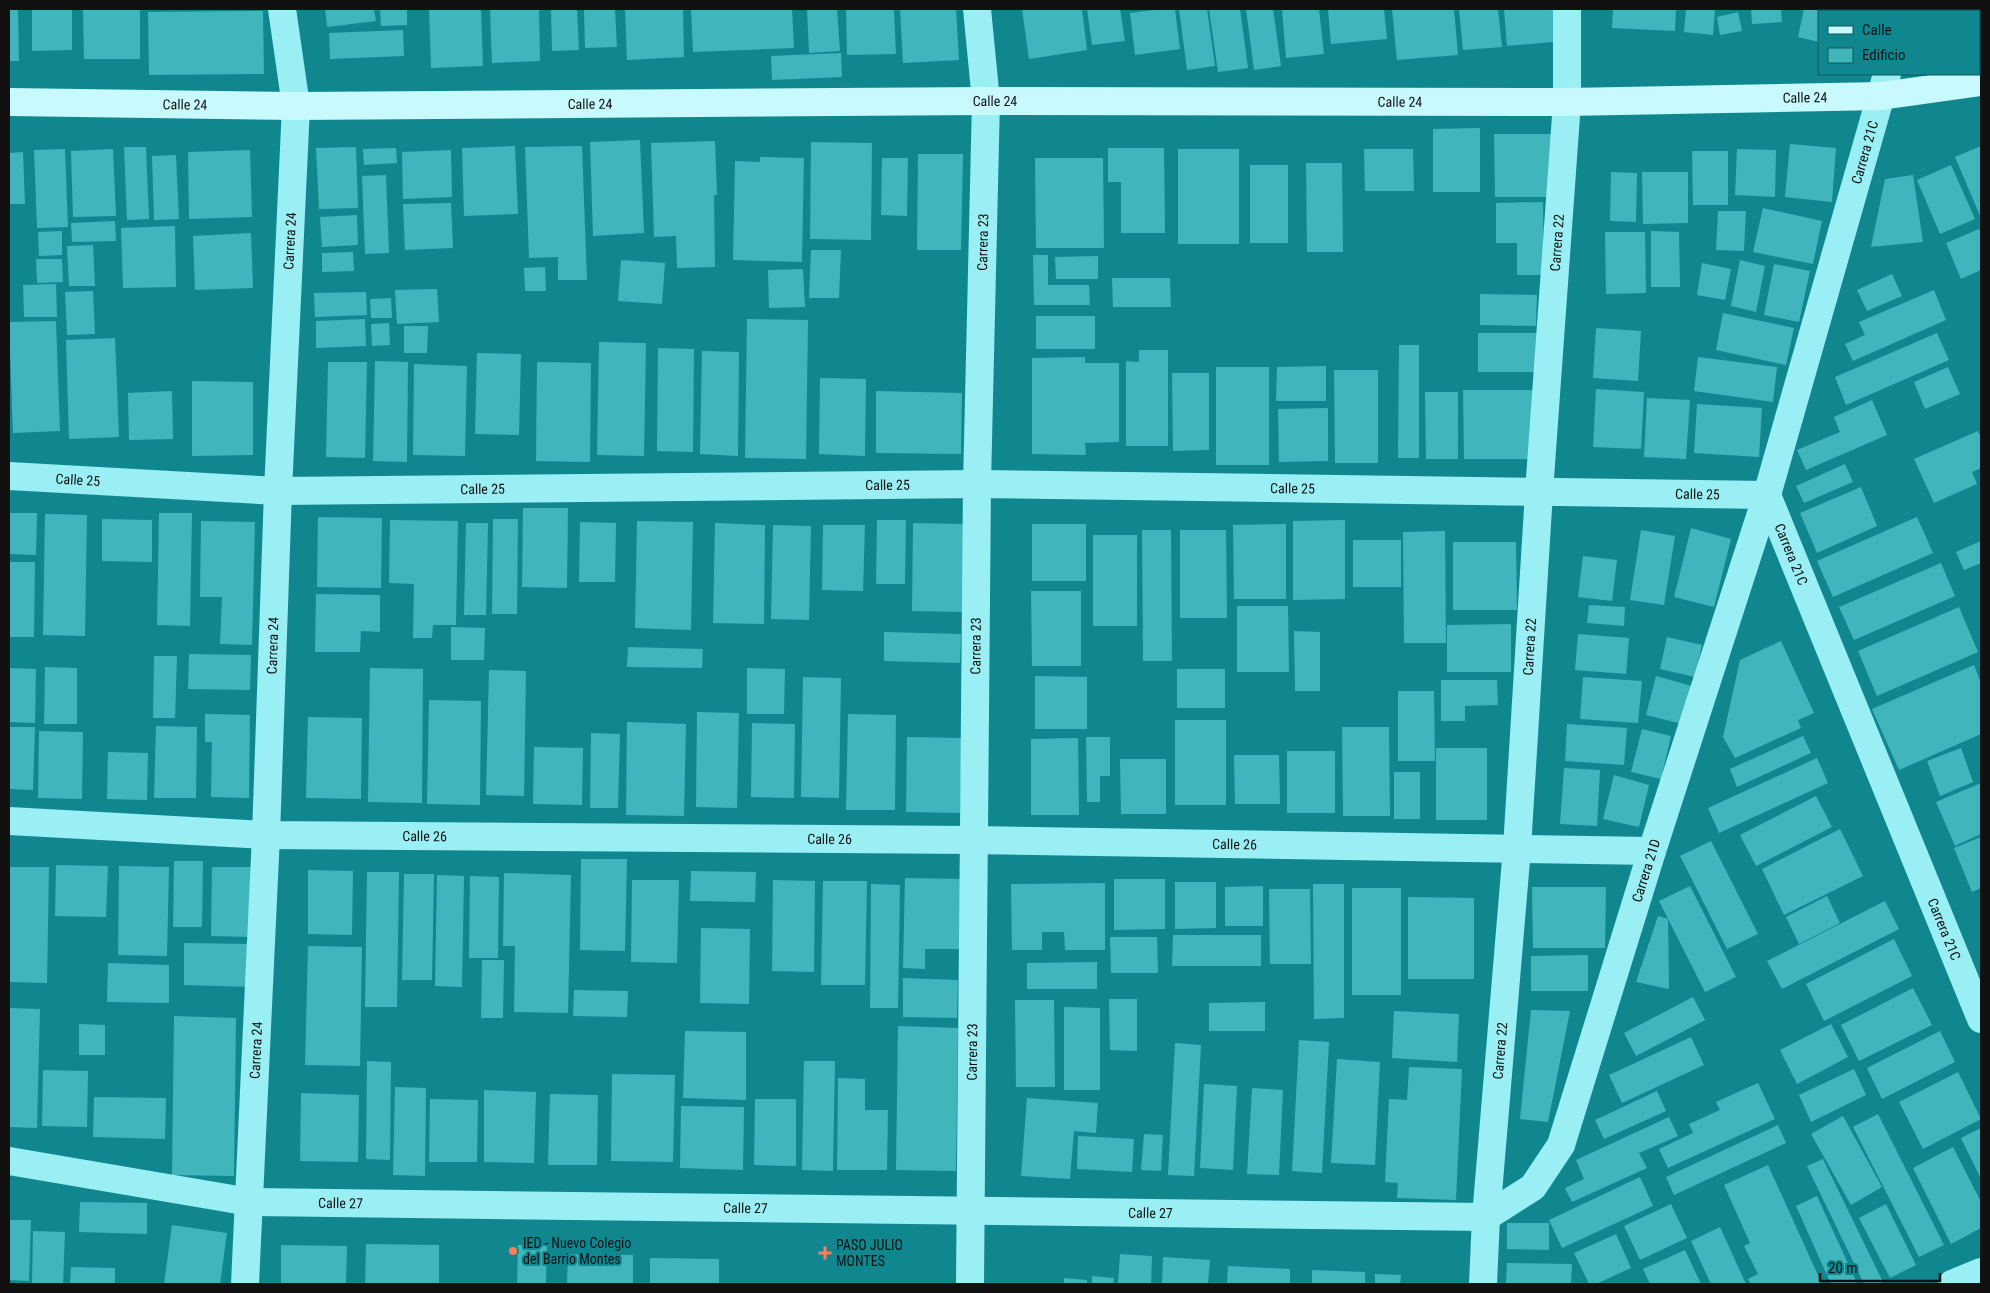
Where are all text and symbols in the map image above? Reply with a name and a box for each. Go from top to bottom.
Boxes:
legend [1818,10,1980,75]
text: Calle [1862,21,1892,39]
text: Edificio [1862,46,1905,64]
street label: Calle 24 [1782,89,1827,106]
street label: Calle 24 [973,93,1017,109]
street label: Calle 24 [1378,94,1422,110]
street label: Calle 24 [163,96,208,113]
street label: Calle 24 [568,96,612,112]
street label: Carrera 21C [1848,119,1881,186]
street label: Carrera 24 [280,212,299,270]
street label: Carrera 23 [974,213,991,271]
street label: Carrera 22 [1547,213,1567,272]
street label: Calle 25 [55,471,101,489]
street label: Calle 25 [865,477,910,493]
street label: Calle 25 [1270,480,1315,497]
street label: Calle 25 [460,481,505,497]
street label: Calle 25 [1675,486,1720,502]
street label: Carrera 21C [1771,521,1811,588]
street label: Carrera 24 [264,617,282,675]
street label: Carrera 23 [967,617,984,675]
street label: Carrera 22 [1520,618,1539,676]
street label: Calle 26 [402,828,447,844]
street label: Calle 26 [807,831,852,847]
street label: Calle 26 [1212,836,1257,853]
street label: Carrera 21D [1629,837,1663,904]
street label: Carrera 21C [1925,896,1964,963]
street label: Carrera 24 [247,1021,265,1079]
street label: Carrera 22 [1490,1021,1510,1080]
street label: Carrera 23 [964,1023,980,1081]
street label: Calle 27 [318,1195,363,1211]
street label: Calle 27 [723,1200,768,1216]
street label: Calle 27 [1128,1205,1173,1221]
place label: IED - Nuevo Colegio del Barrio Montes [523,1235,631,1267]
place label: PASO JULIO MONTES [836,1237,903,1269]
marker: IED - Nuevo Colegio del Barrio Montes [507,1245,519,1257]
marker: PASO JULIO MONTES [818,1246,832,1260]
scale bar [1820,1250,1940,1282]
text: 20 m [1828,1259,1858,1277]

